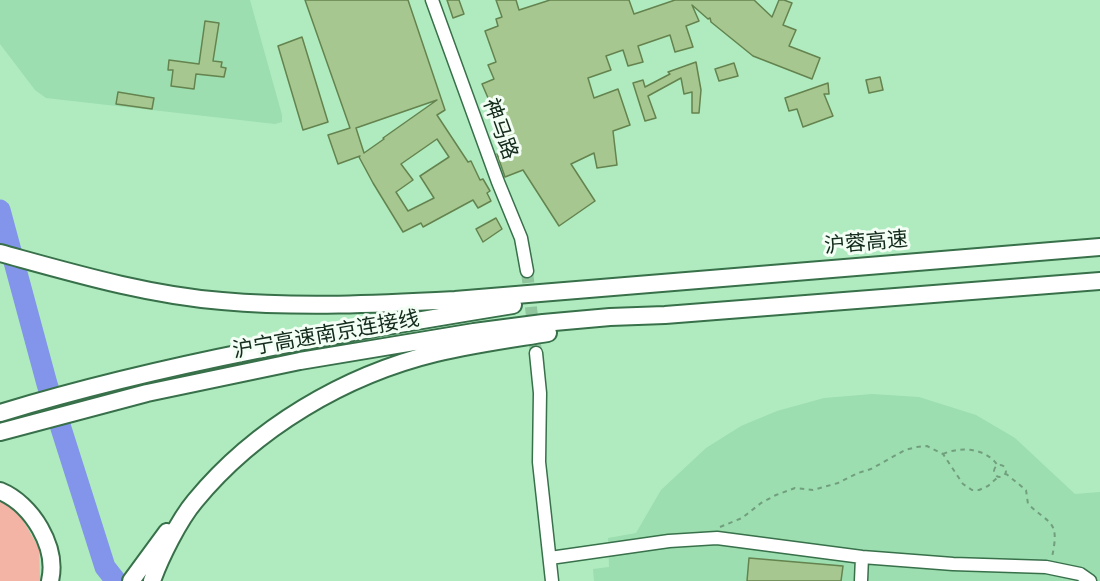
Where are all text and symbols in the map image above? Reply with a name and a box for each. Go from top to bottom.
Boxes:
street label: 神马路 [477,95,523,163]
street label: 沪蓉高速 [823,227,909,259]
street label: 沪宁高速南京连接线 [231,306,421,364]

